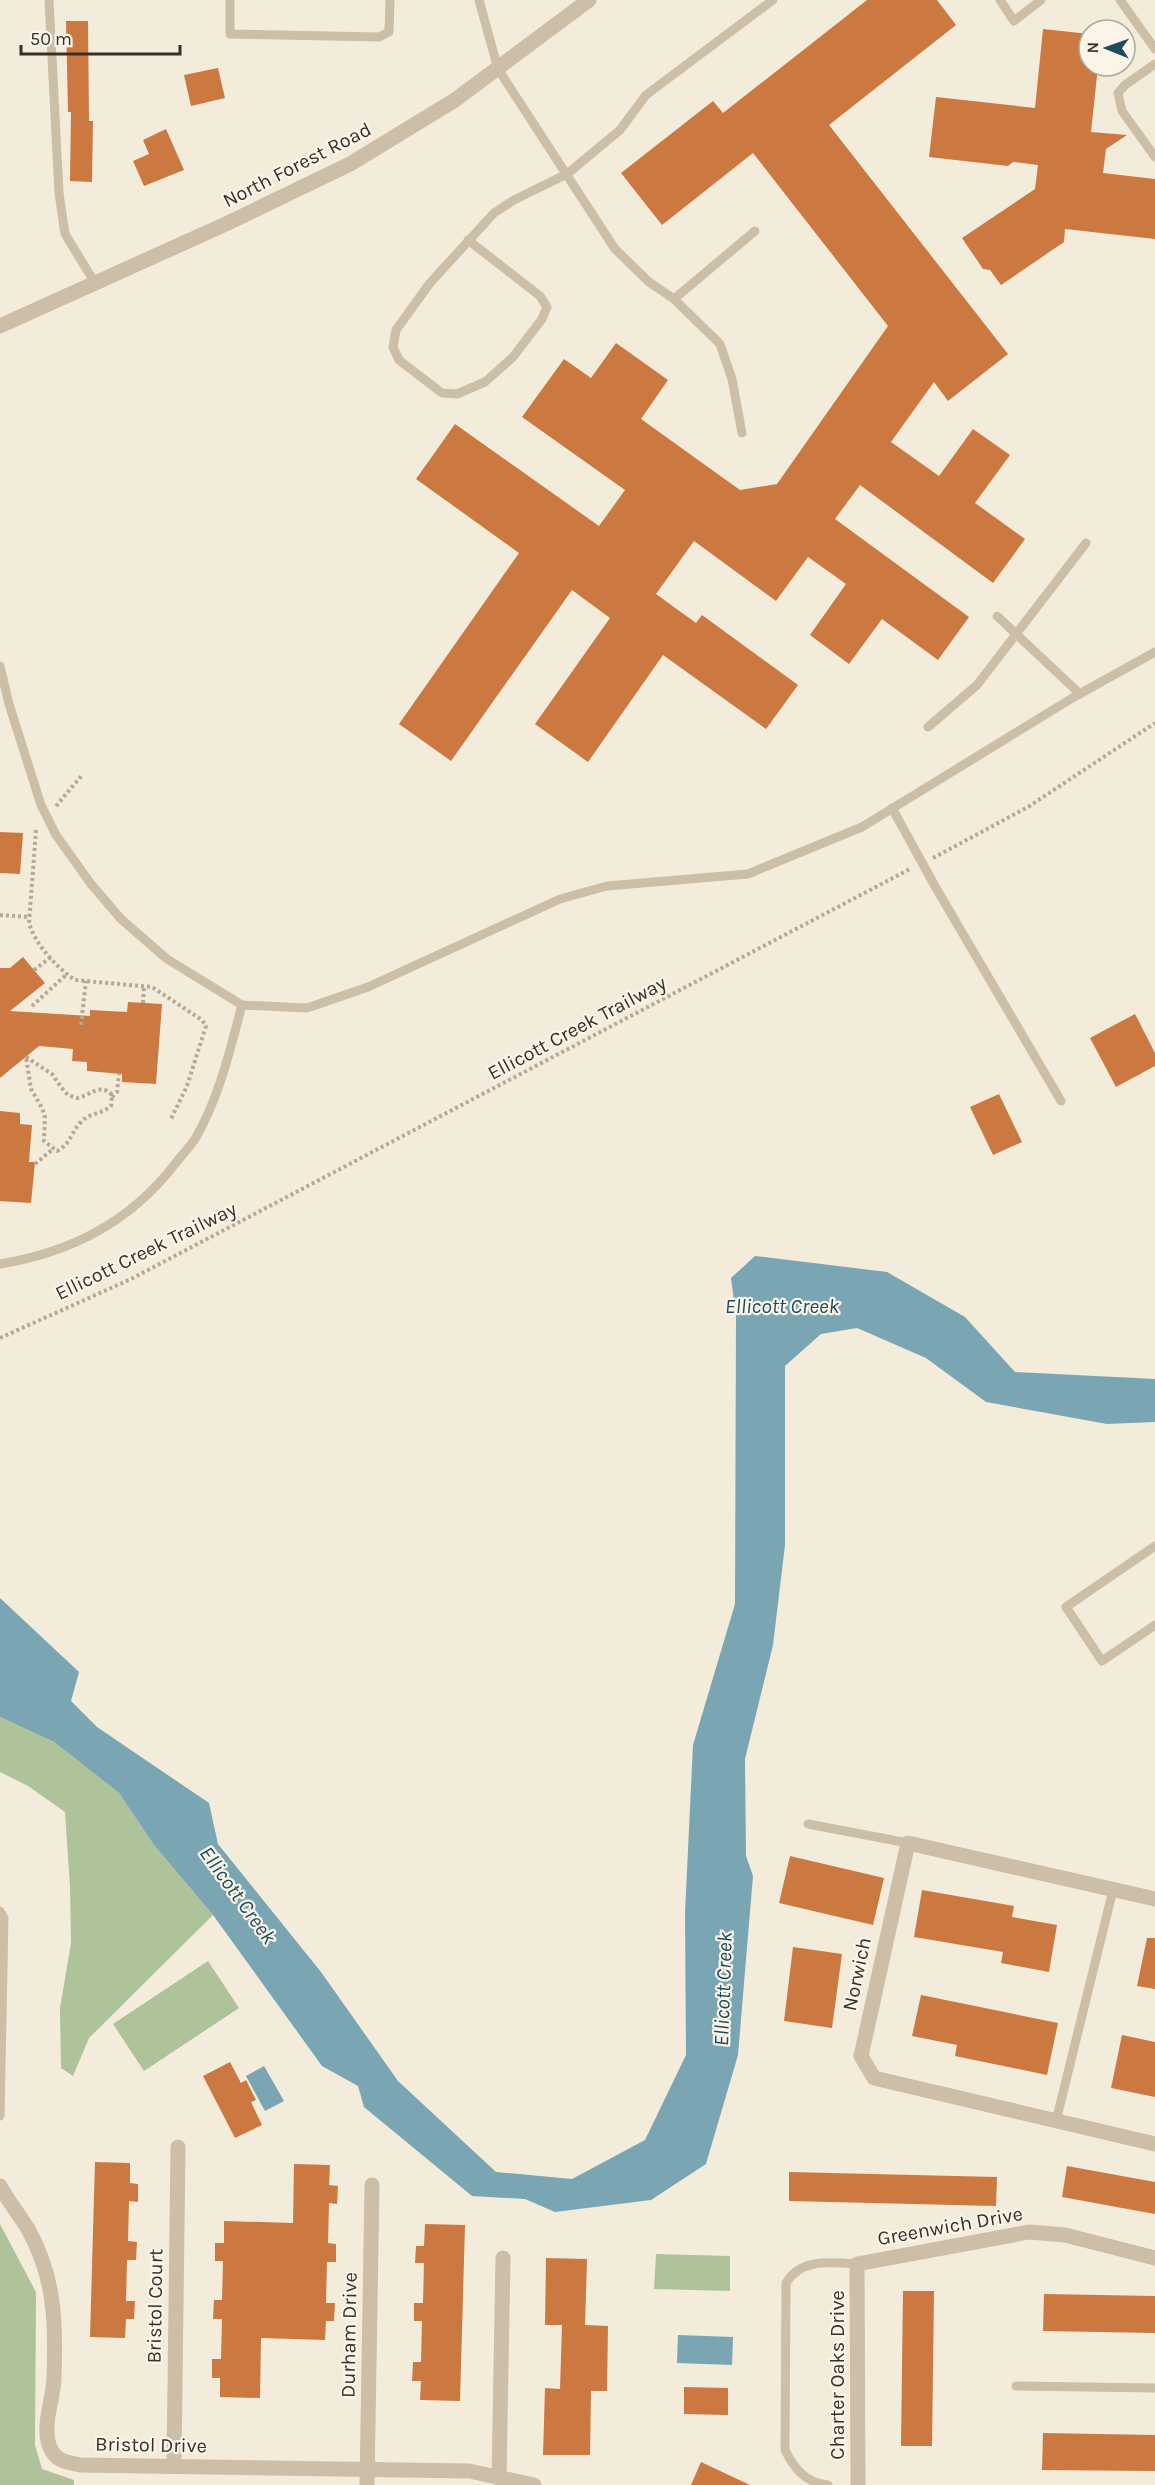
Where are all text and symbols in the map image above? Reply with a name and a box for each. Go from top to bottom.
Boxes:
scale bar [21,18,180,56]
north arrow [1077,18,1137,78]
text: 50 m [30,28,72,50]
text: N [1083,42,1102,54]
street label: North Forest Road [219,118,375,212]
street label: Ellicott Creek Trailway [484,971,670,1085]
street label: Ellicott Creek Trailway [52,1197,240,1305]
water label: Ellicott Creek [725,1294,840,1318]
water label: Ellicott Creek [195,1842,282,1949]
water label: Ellicott Creek [709,1931,737,2047]
street label: Norwich [838,1935,876,2013]
street label: Greenwich Drive [876,2202,1024,2250]
street label: Bristol Court [142,2248,168,2364]
street label: Durham Drive [336,2272,362,2398]
street label: Charter Oaks Drive [826,2290,849,2460]
street label: Bristol Drive [95,2433,207,2457]

